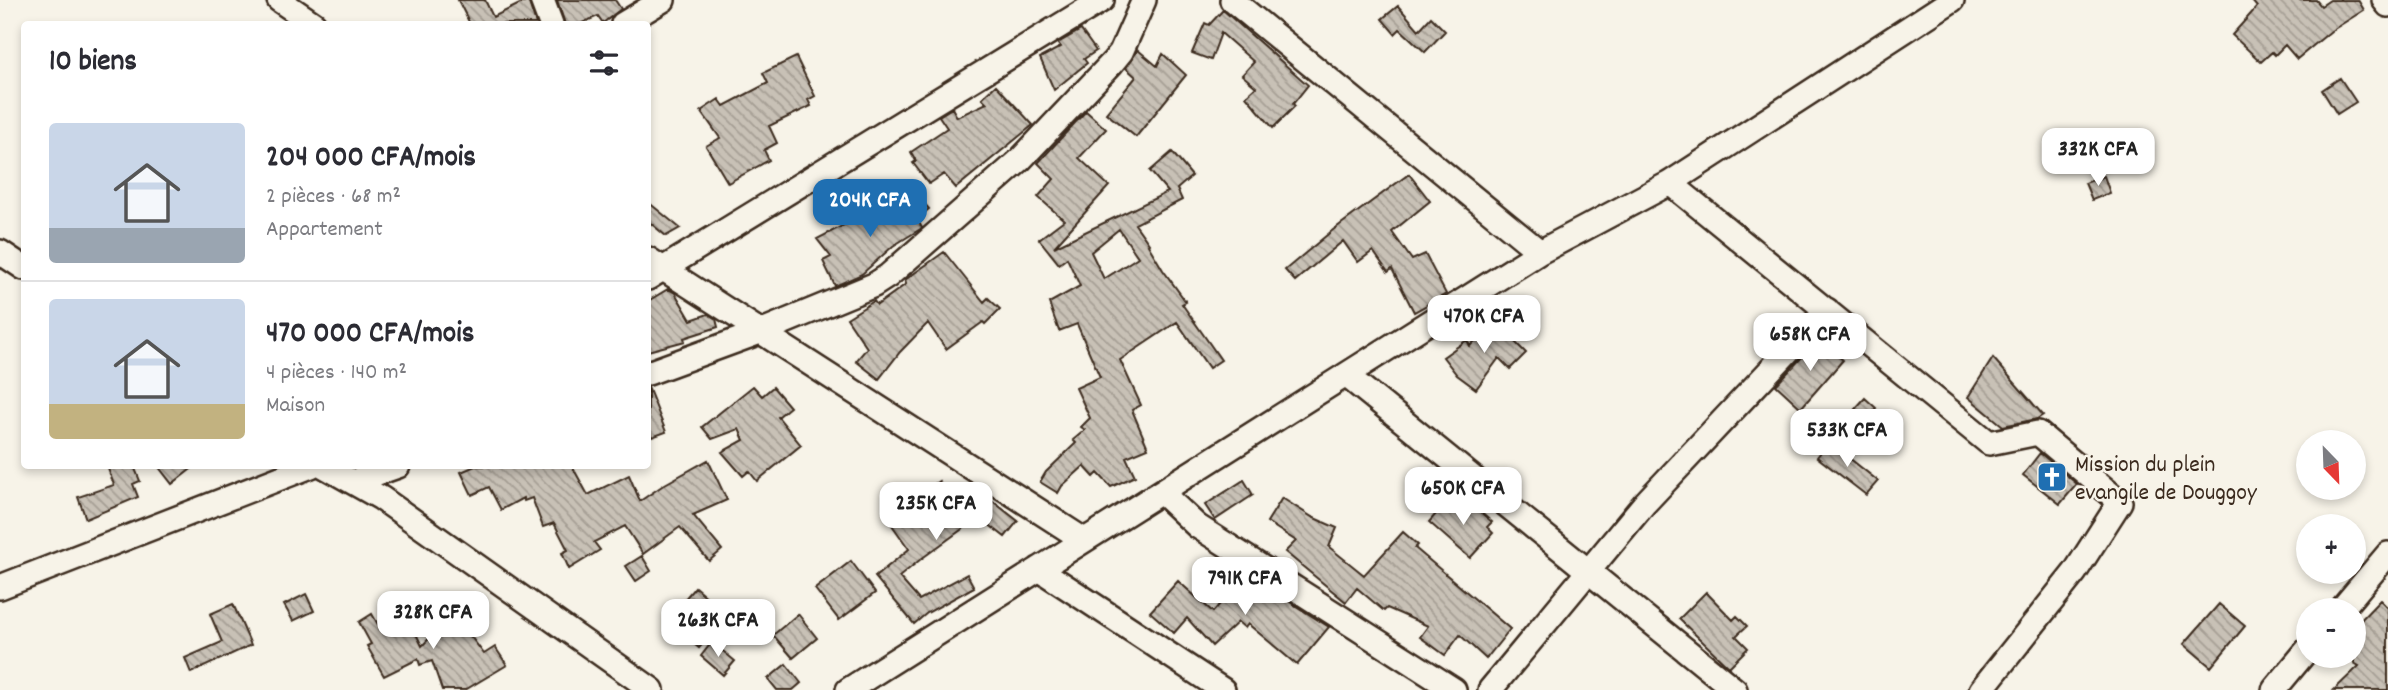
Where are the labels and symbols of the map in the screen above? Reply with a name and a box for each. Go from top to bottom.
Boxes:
pin: 332K CFA [2026,128,2170,188]
pin: 204K CFA [798,180,942,239]
pin: 470K CFA [1412,296,1556,355]
pin: 658K CFA [1738,314,1882,373]
pin: 533K CFA [1775,410,1919,469]
north arrow [2296,430,2366,500]
place label: Mission du plein evangile de Douggoy [2075,449,2258,511]
church icon: Mission du plein evangile de Douggoy [2035,460,2069,494]
pin: 650K CFA [1391,468,1535,527]
pin: 235K CFA [864,482,1008,542]
pin: 791K CFA [1173,558,1317,617]
pin: 328K CFA [361,592,505,651]
pin: 263K CFA [646,600,790,659]

